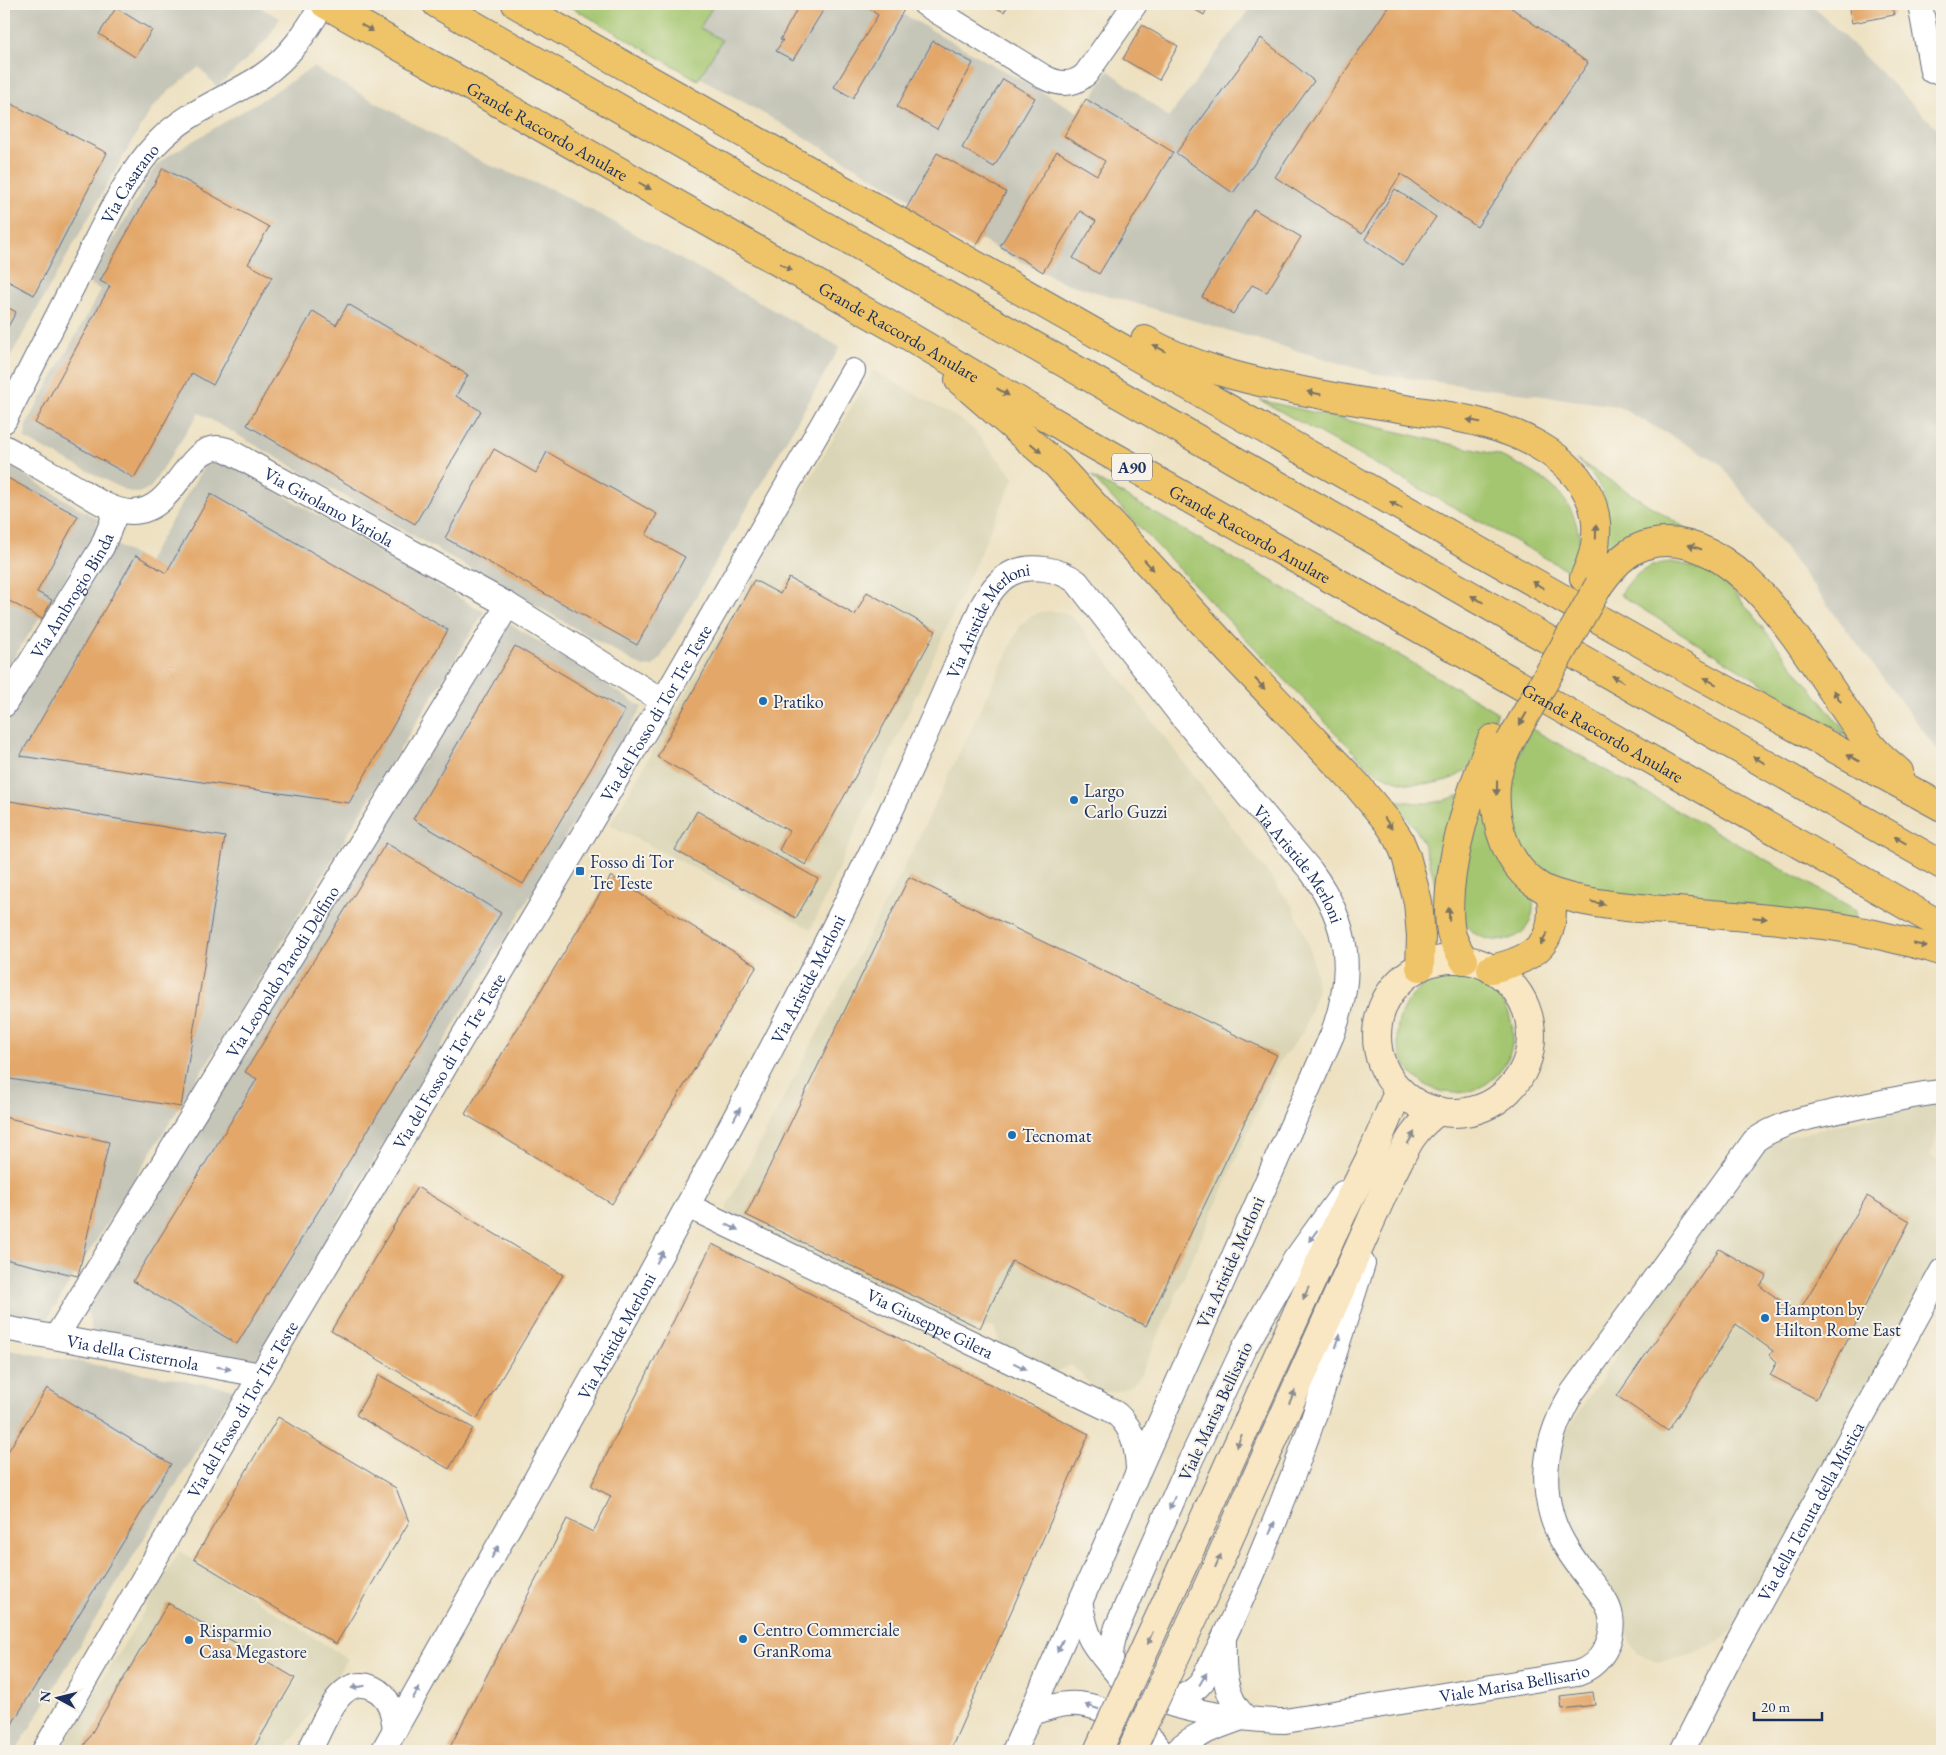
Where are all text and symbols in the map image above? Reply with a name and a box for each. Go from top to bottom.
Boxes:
one-way arrow [360,24,374,33]
street label: Grande Raccordo Anulare [463,76,632,186]
street label: Via Casarano [95,138,163,227]
one-way arrow [639,182,652,191]
one-way arrow [780,262,793,271]
street label: Grande Raccordo Anulare [815,276,984,387]
one-way arrow [1151,344,1166,352]
one-way arrow [996,387,1009,396]
one-way arrow [1306,389,1321,397]
one-way arrow [1465,417,1481,425]
one-way arrow [1030,442,1043,453]
road number: A90 [1112,454,1152,481]
street label: Via Girolamo Variola [260,461,399,552]
street label: Grande Raccordo Anulare [1165,479,1335,588]
one-way arrow [1390,500,1403,509]
one-way arrow [1592,524,1600,540]
street label: Via Ambrogio Binda [24,528,119,662]
one-way arrow [1687,543,1702,551]
street label: Via Aristide Merloni [940,557,1032,682]
one-way arrow [1143,558,1155,570]
one-way arrow [1531,580,1544,589]
one-way arrow [1470,594,1483,603]
street label: Via del Fosso di Tor Tre Teste [594,620,716,805]
one-way arrow [1611,675,1624,684]
one-way arrow [1254,677,1266,689]
street label: Grande Raccordo Anulare [1518,677,1688,787]
one-way arrow [1703,677,1718,685]
one-way arrow [1832,689,1841,703]
place label: Pratiko [773,690,824,713]
marker: Pratiko [757,695,769,707]
one-way arrow [1519,712,1528,725]
one-way arrow [1846,754,1861,762]
one-way arrow [1751,756,1766,764]
place label: Largo Carlo Guzzi [1084,779,1168,823]
one-way arrow [1493,780,1501,796]
marker: Largo Carlo Guzzi [1068,794,1080,806]
street label: Via Aristide Merloni [1249,800,1349,926]
one-way arrow [1383,816,1393,830]
one-way arrow [1893,836,1907,845]
place label: Fosso di Tor Tre Teste [590,850,674,894]
marker: Fosso di Tor Tre Teste [574,865,586,877]
street label: Via Leopoldo Parodi Delfino [220,881,344,1062]
one-way arrow [1590,899,1606,907]
one-way arrow [1445,906,1453,922]
street label: Via Aristide Merloni [765,910,850,1047]
one-way arrow [1752,915,1768,923]
one-way arrow [1540,931,1548,946]
one-way arrow [1912,941,1927,949]
street label: Via del Fosso di Tor Tre Teste [387,968,510,1153]
one-way arrow [733,1107,741,1121]
place label: Tecnomat [1022,1124,1092,1147]
marker: Tecnomat [1006,1129,1018,1141]
one-way arrow [1407,1131,1415,1146]
street label: Via Aristide Merloni [1191,1192,1270,1331]
one-way arrow [725,1223,739,1231]
one-way arrow [1308,1229,1318,1243]
one-way arrow [655,1250,664,1264]
street label: Via Aristide Merloni [572,1268,661,1403]
street label: Via Giuseppe Gilera [863,1282,998,1364]
one-way arrow [1302,1286,1310,1300]
place label: Hampton by Hilton Rome East [1775,1297,1901,1341]
marker: Hampton by Hilton Rome East [1759,1312,1771,1324]
street label: Via del Fosso di Tor Tre Teste [181,1316,302,1502]
street label: Via della Cisternola [65,1328,202,1375]
one-way arrow [1335,1334,1342,1349]
street label: Viale Marisa Bellisario [1173,1338,1257,1484]
one-way arrow [1013,1362,1027,1370]
one-way arrow [216,1364,232,1372]
one-way arrow [1288,1390,1296,1404]
street label: Via della Tenuta della Mistica [1752,1416,1869,1605]
one-way arrow [1235,1434,1243,1448]
one-way arrow [1167,1496,1175,1510]
one-way arrow [1269,1520,1276,1535]
one-way arrow [491,1544,499,1559]
one-way arrow [1215,1554,1223,1568]
place label: Centro Commerciale GranRoma [753,1618,899,1662]
place label: Risparmio Casa Megastore [199,1619,307,1663]
one-way arrow [1146,1631,1154,1645]
marker: Centro Commerciale GranRoma [737,1633,749,1645]
marker: Risparmio Casa Megastore [183,1634,195,1646]
one-way arrow [1056,1639,1064,1653]
street label: Viale Marisa Bellisario [1437,1658,1593,1707]
north arrow [32,1672,82,1722]
one-way arrow [1199,1673,1208,1686]
one-way arrow [349,1683,365,1691]
one-way arrow [411,1687,420,1700]
text: N [35,1689,55,1703]
scale bar [1754,1690,1821,1722]
text: 20 m [1761,1697,1790,1716]
one-way arrow [1084,1703,1099,1710]

